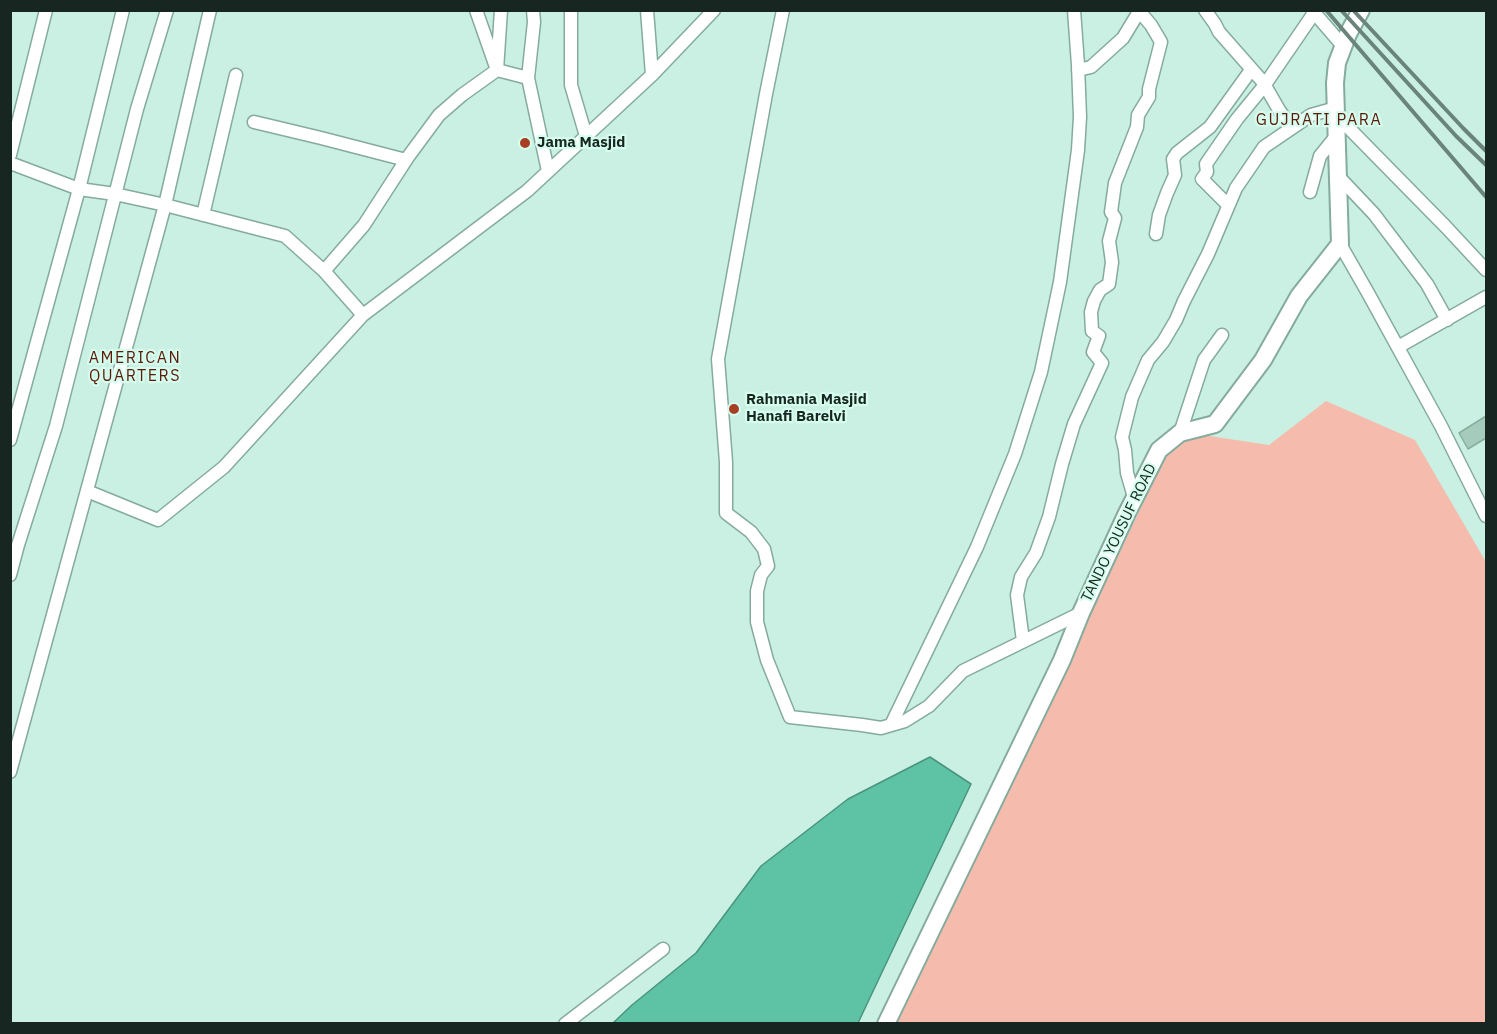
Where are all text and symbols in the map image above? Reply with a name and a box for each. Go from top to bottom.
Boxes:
district label: GUJRATI PARA [1256,110,1382,130]
place label: Jama Masjid [537,134,625,152]
marker: Jama Masjid [518,136,532,150]
district label: AMERICAN QUARTERS [89,348,181,386]
place label: Rahmania Masjid Hanafi Barelvi [746,391,867,426]
marker: Rahmania Masjid Hanafi Barelvi [727,402,741,416]
street label: TANDO YOUSUF ROAD [1078,461,1160,605]

